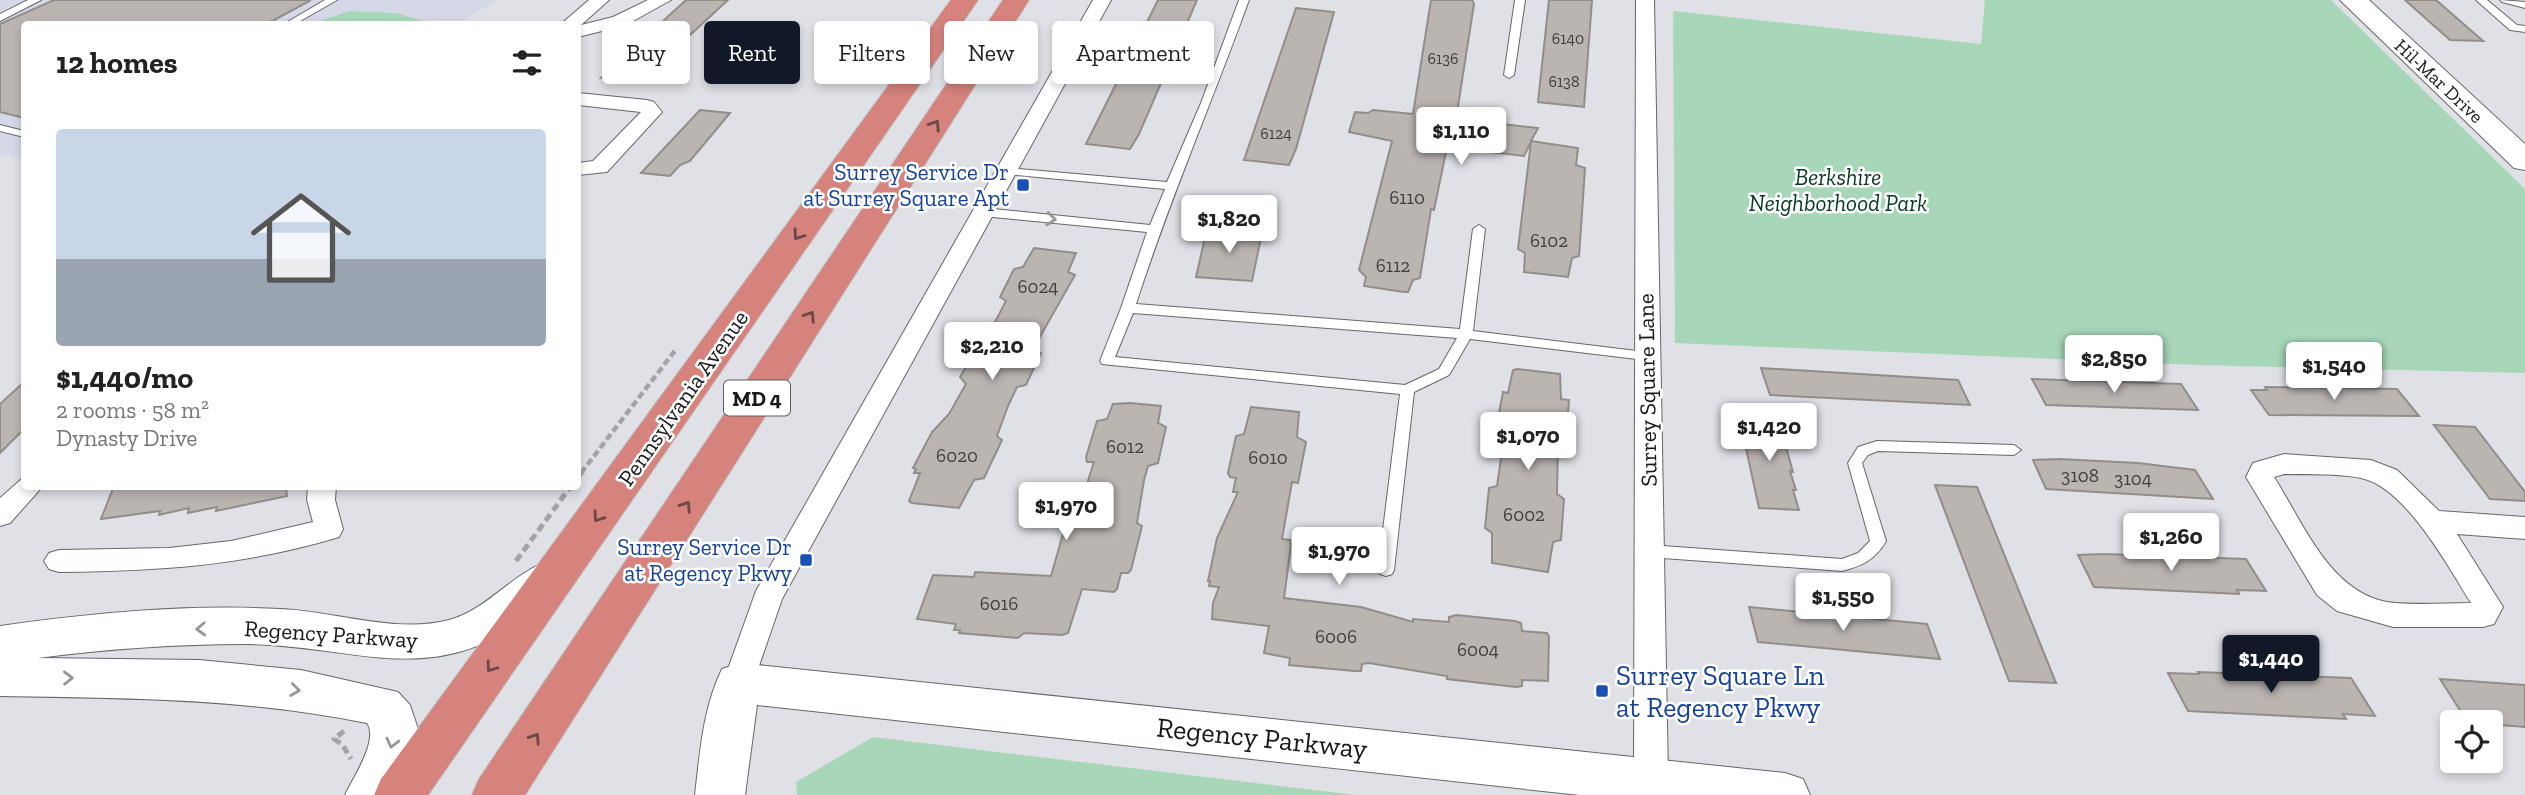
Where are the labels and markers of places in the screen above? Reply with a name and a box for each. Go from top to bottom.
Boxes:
pin: $1,110 [1404,108,1518,167]
place label: Surrey Service Dr at Surrey Square Apt [803,158,1009,212]
marker: Surrey Service Dr at Surrey Square Apt [1015,177,1031,193]
pin: $1,820 [1172,196,1286,255]
pin: $2,210 [935,322,1049,382]
pin: $2,850 [2057,336,2171,395]
pin: $1,540 [2277,342,2391,402]
pin: $1,420 [1712,404,1826,463]
pin: $1,070 [1471,412,1585,472]
pin: $1,970 [1009,482,1123,542]
pin: $1,260 [2114,514,2228,573]
pin: $1,970 [1282,528,1396,587]
place label: Surrey Service Dr at Regency Pkwy [617,533,792,587]
marker: Surrey Service Dr at Regency Pkwy [798,552,814,568]
pin: $1,550 [1786,574,1900,633]
pin: $1,440 [2214,636,2328,695]
place label: Surrey Square Ln at Regency Pkwy [1616,659,1825,724]
marker: Surrey Square Ln at Regency Pkwy [1594,683,1610,699]

